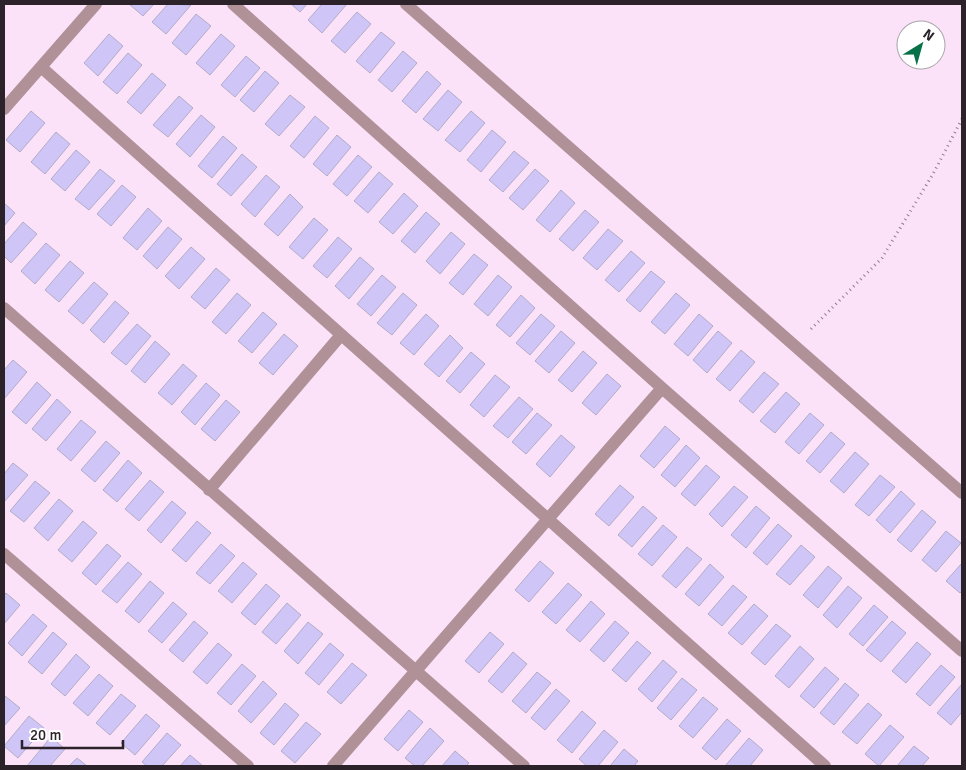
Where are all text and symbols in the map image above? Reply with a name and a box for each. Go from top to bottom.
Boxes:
north arrow [896,20,946,70]
text: N [920,25,938,45]
scale bar [22,718,124,750]
text: 20 m [30,726,61,744]

